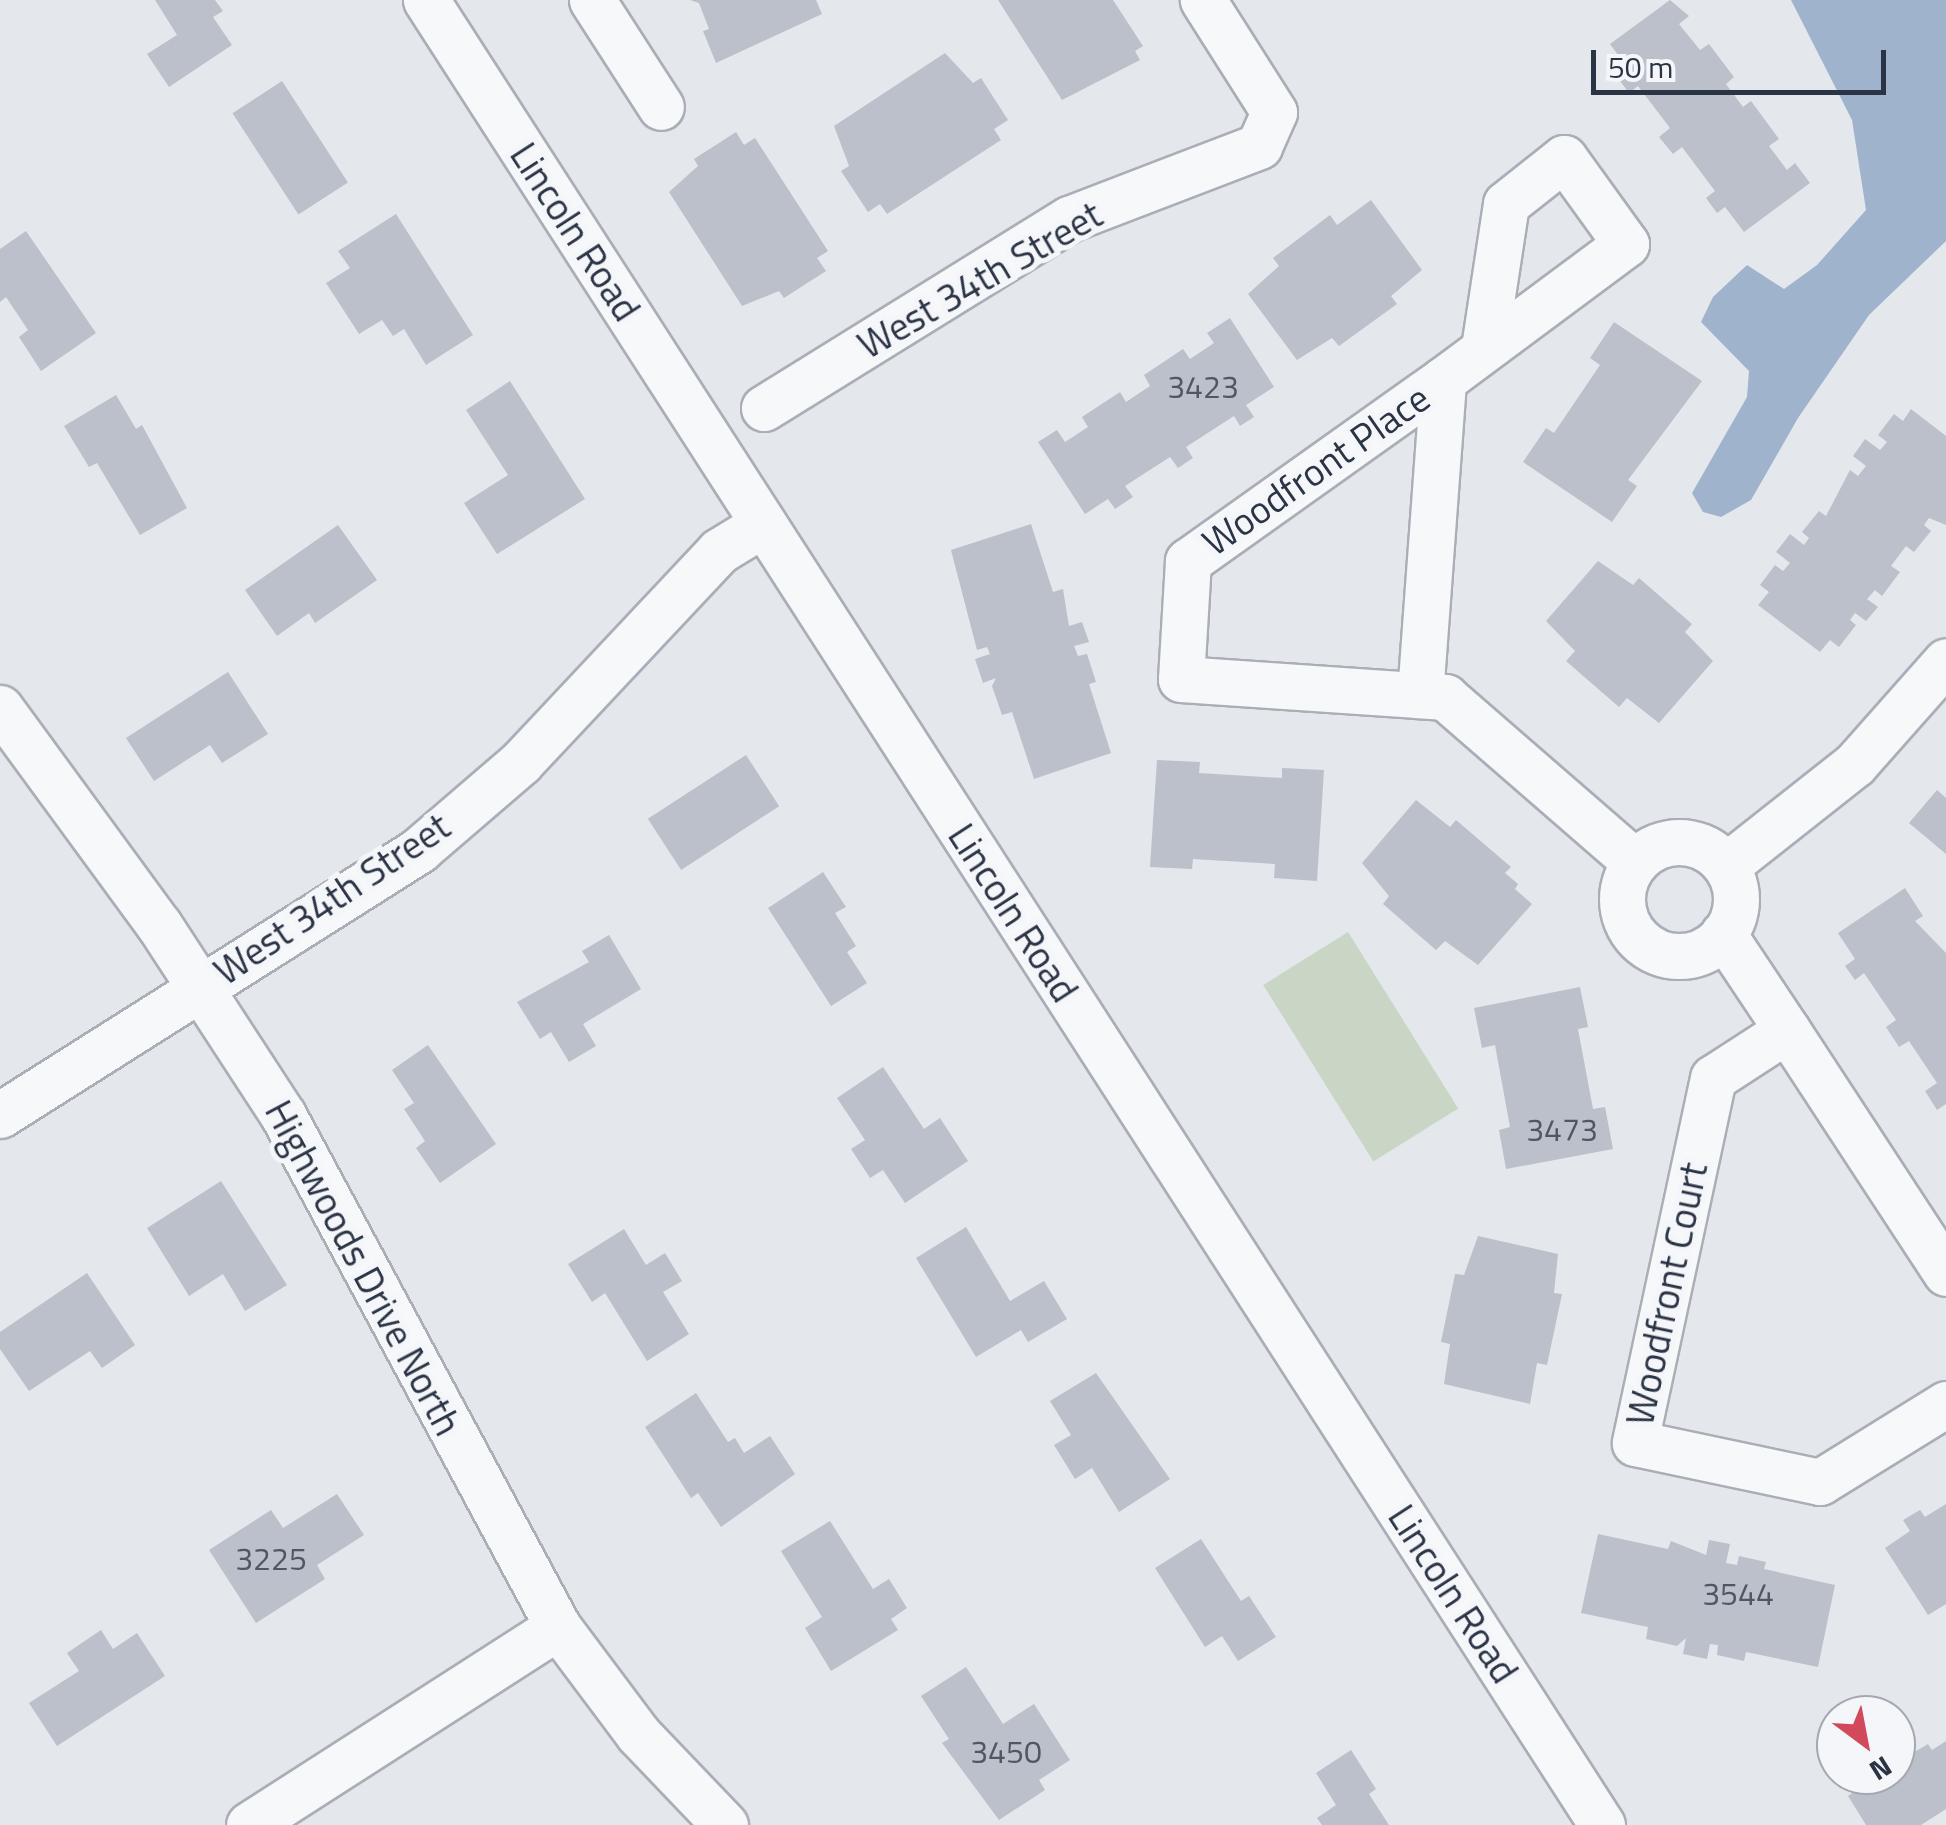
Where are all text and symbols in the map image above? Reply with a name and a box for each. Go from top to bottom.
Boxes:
scale bar [1596,30,1891,92]
text: 50 m [1608,44,1673,90]
street label: Lincoln Road [501,134,649,330]
street label: West 34th Street [850,192,1110,368]
house number: 3423 [1167,367,1239,405]
street label: Woodfront Place [1194,375,1438,565]
street label: West 34th Street [206,803,458,995]
street label: Lincoln Road [939,815,1087,1011]
street label: Highwoods Drive North [255,1093,471,1443]
house number: 3473 [1526,1110,1598,1148]
street label: Woodfront Court [1617,1158,1717,1430]
street label: Lincoln Road [1379,1496,1527,1692]
house number: 3225 [235,1539,307,1577]
house number: 3544 [1702,1574,1774,1612]
north arrow [1816,1695,1916,1795]
house number: 3450 [970,1732,1042,1770]
text: N [1861,1746,1901,1793]

